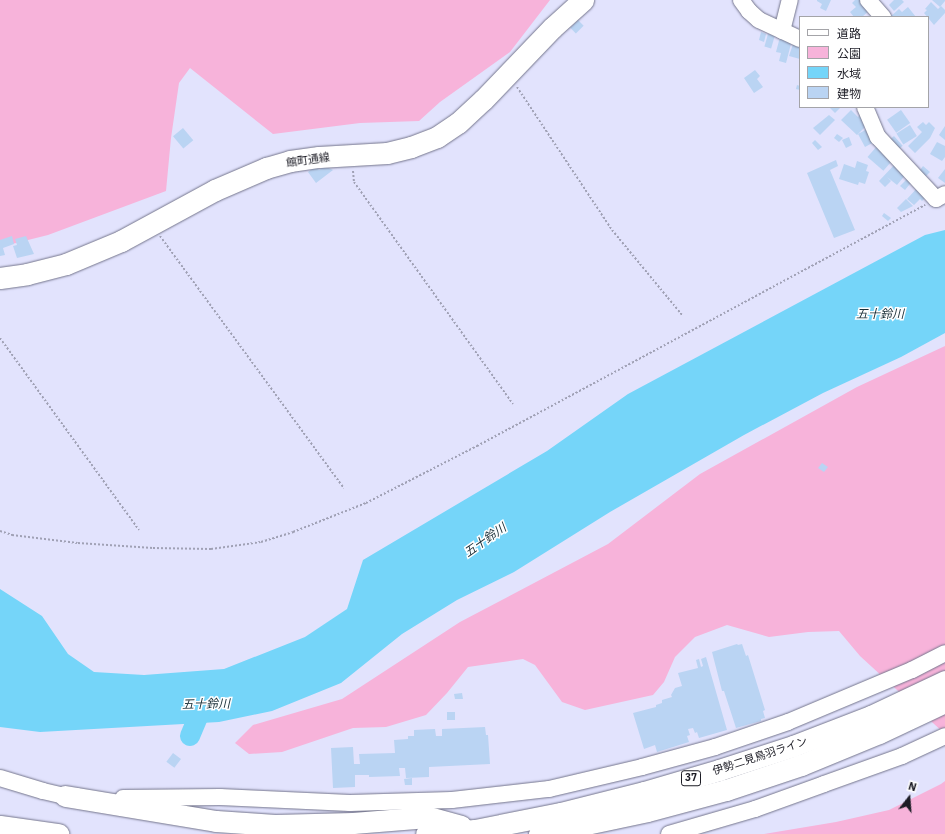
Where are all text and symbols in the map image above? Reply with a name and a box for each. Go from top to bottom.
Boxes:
legend [799,16,929,108]
text: 道路 [837,26,861,41]
text: 公園 [837,46,861,61]
text: 水域 [837,66,861,81]
text: 建物 [837,86,861,101]
street label: 館町通線 [285,150,331,170]
water label: 五十鈴川 [856,307,904,321]
water label: 五十鈴川 [461,520,509,560]
water label: 五十鈴川 [182,696,230,712]
street label: 伊勢二見鳥羽ライン [711,734,809,778]
road number: 37 [681,770,701,786]
north arrow [889,778,929,818]
text: N [907,779,918,794]

